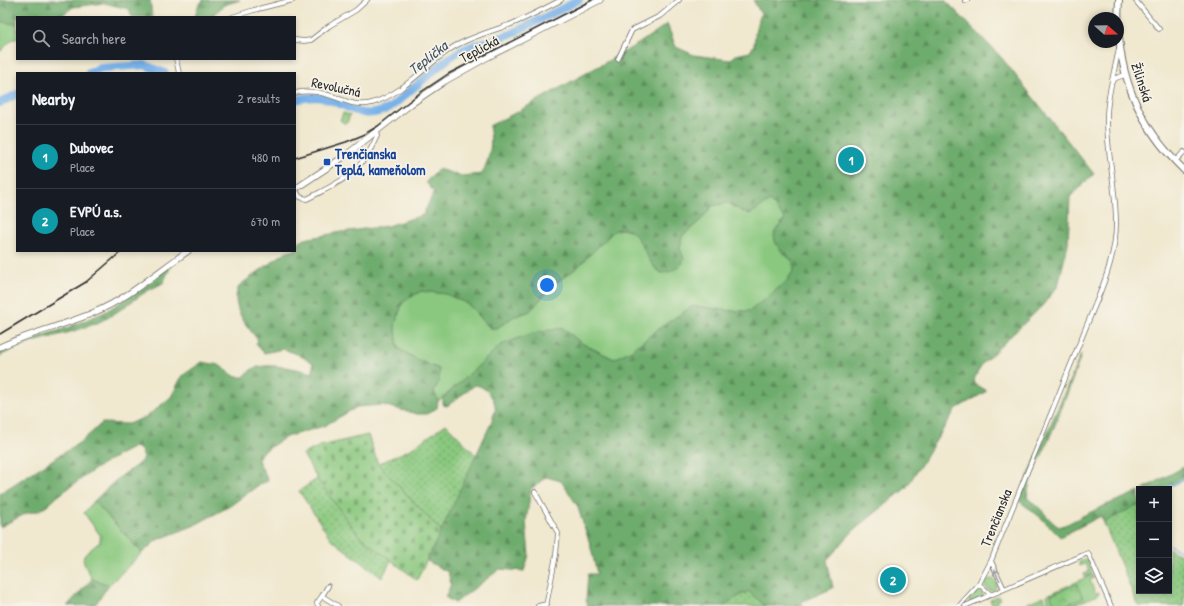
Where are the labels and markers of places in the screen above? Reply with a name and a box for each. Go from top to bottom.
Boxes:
place label: Trenčianska Teplá, kameňolom [334,144,426,181]
pin: 1 [838,145,864,175]
marker: Trenčianska Teplá, kameňolom [322,157,332,167]
pin: 2 [880,565,906,595]

